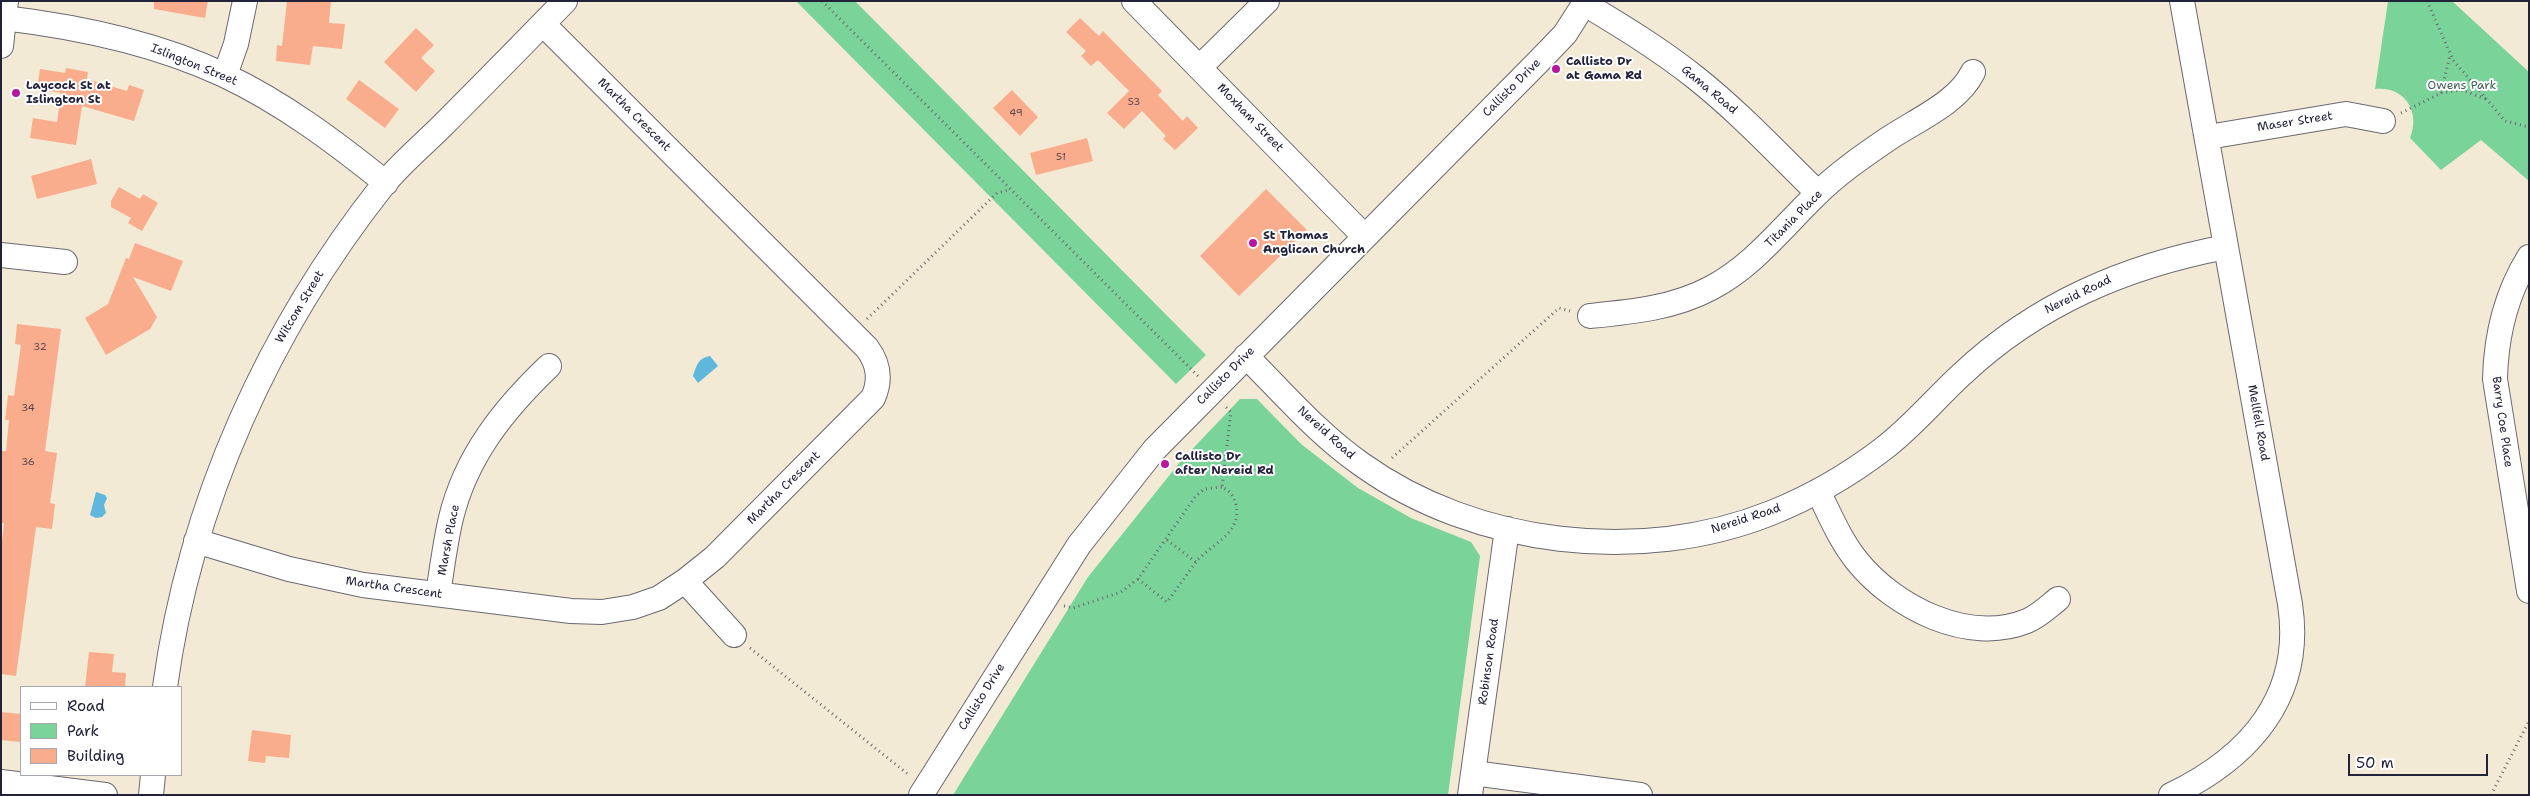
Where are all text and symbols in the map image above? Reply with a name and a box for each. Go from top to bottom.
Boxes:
street label: Islington Street [149,41,239,89]
place label: Callisto Dr at Gama Rd [1566,55,1642,83]
street label: Callisto Drive [1480,56,1544,120]
street label: Gama Road [1678,62,1740,118]
marker: Callisto Dr at Gama Rd [1550,63,1562,75]
street label: Martha Crescent [594,75,674,155]
place label: Laycock St at Islington St [26,79,111,107]
park label: Owens Park [2428,79,2496,93]
street label: Moxham Street [1214,81,1286,155]
marker: Laycock St at Islington St [10,87,22,99]
house number: 53 [1128,96,1140,108]
house number: 49 [1009,107,1023,119]
street label: Maser Street [2256,109,2334,135]
house number: 51 [1056,151,1066,163]
street label: Titania Place [1762,187,1826,251]
place label: St Thomas Anglican Church [1263,229,1365,257]
marker: St Thomas Anglican Church [1247,237,1259,249]
street label: Witcom Street [273,268,327,346]
street label: Nereid Road [2042,273,2114,317]
house number: 32 [33,341,47,353]
street label: Callisto Drive [1194,344,1258,408]
street label: Barry Coe Place [2488,376,2516,468]
street label: Mellfell Road [2244,384,2272,462]
house number: 34 [21,402,35,414]
street label: Nereid Road [1294,403,1358,463]
street label: Martha Crescent [744,448,824,528]
place label: Callisto Dr after Nereid Rd [1175,450,1274,478]
house number: 36 [21,456,35,468]
marker: Callisto Dr after Nereid Rd [1159,458,1171,470]
street label: Nereid Road [1709,501,1783,537]
street label: Marsh Place [435,503,463,577]
street label: Martha Crescent [345,574,443,602]
street label: Robinson Road [1476,618,1502,706]
street label: Callisto Drive [956,661,1008,733]
legend [20,686,182,776]
text: Road [67,696,105,716]
text: Park [67,721,99,741]
scale bar [2350,744,2490,776]
text: Building [67,746,124,766]
text: 50 m [2356,753,2394,773]

